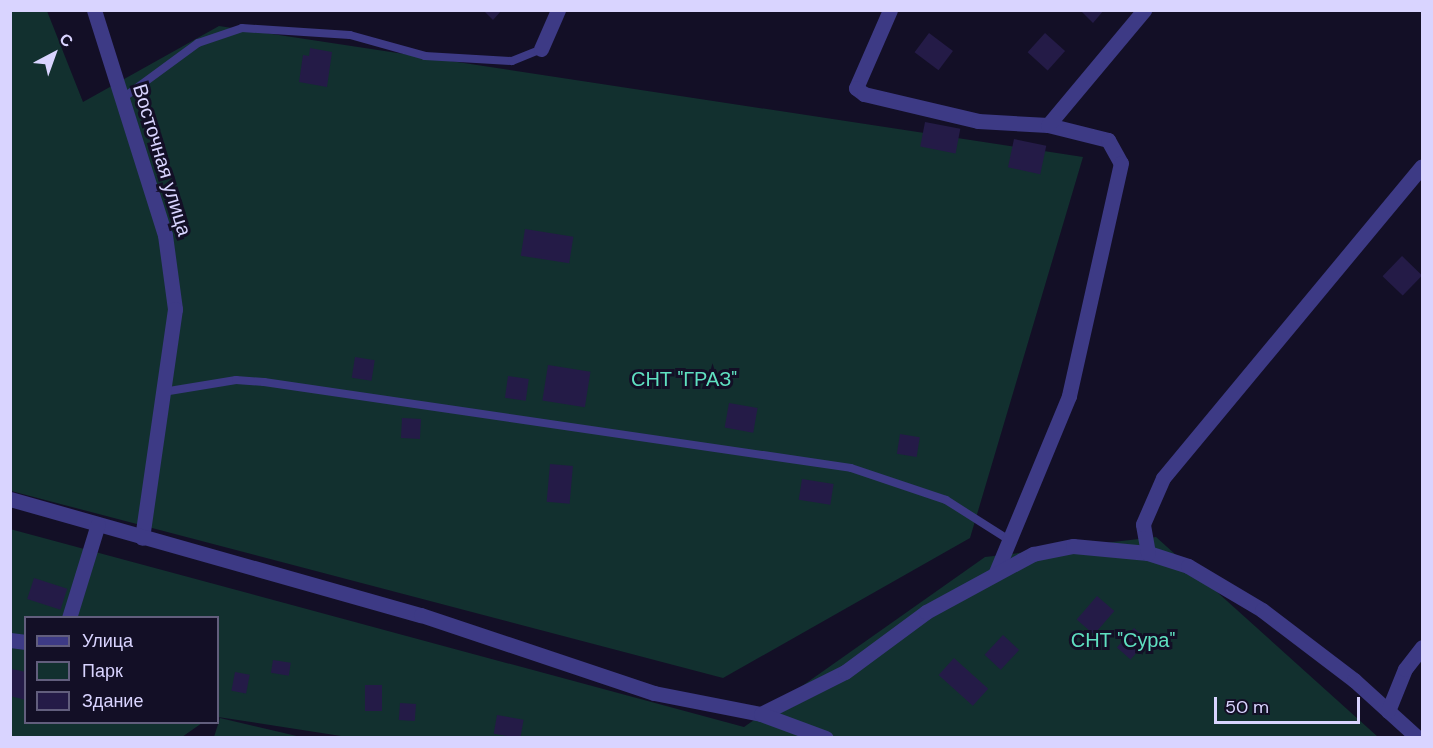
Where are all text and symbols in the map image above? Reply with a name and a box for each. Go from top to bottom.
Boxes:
north arrow [24,24,84,84]
text: С [55,28,77,52]
street label: Восточная улица [127,81,197,239]
park label: СНТ "ГРАЗ" [631,367,737,391]
legend [24,616,219,724]
park label: СНТ "Сура" [1071,628,1175,652]
text: Улица [82,629,133,653]
text: Парк [82,659,123,683]
scale bar [1217,685,1362,723]
text: Здание [82,689,143,713]
text: 50 m [1225,695,1269,719]

